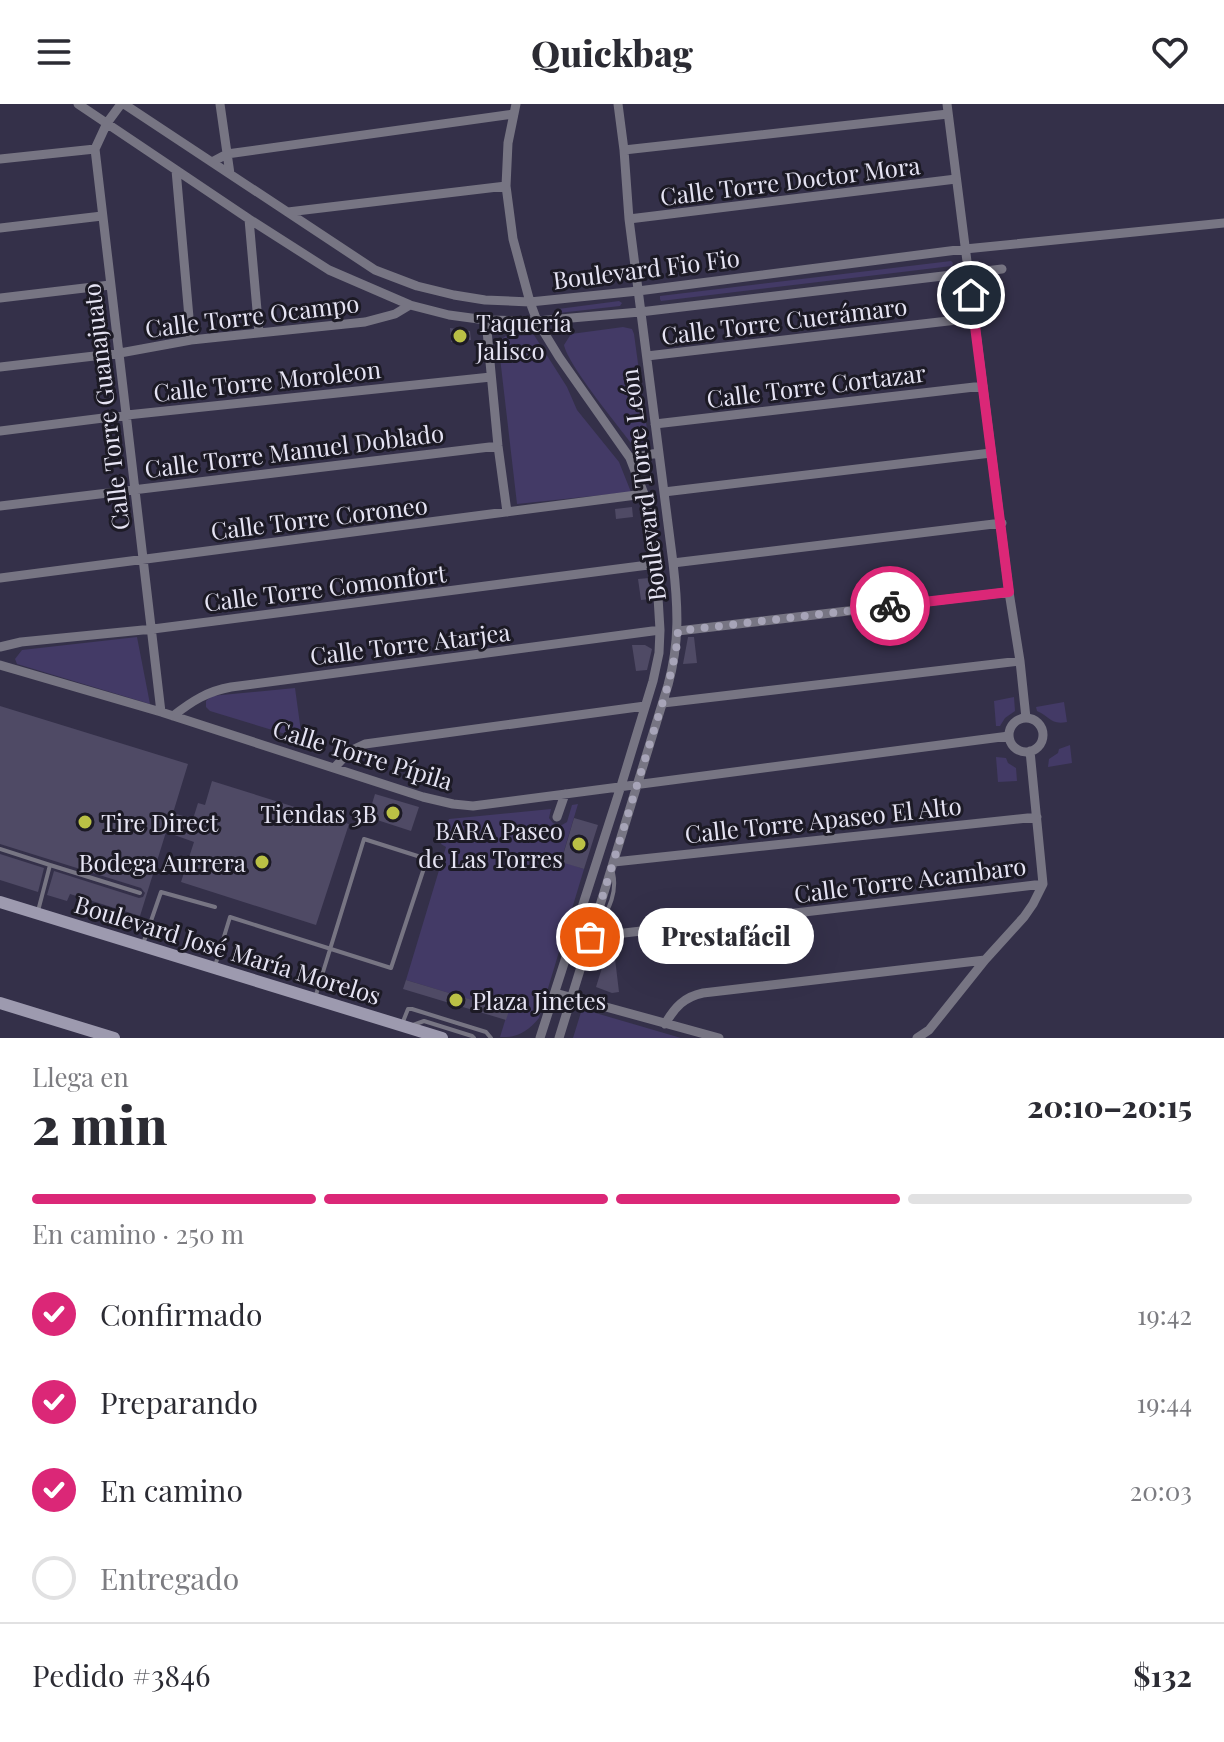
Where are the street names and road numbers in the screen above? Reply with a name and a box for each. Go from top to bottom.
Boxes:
street label: Calle Torre Doctor Mora [658,148,922,212]
street label: Boulevard Fio Fio [551,241,741,295]
street label: Calle Torre Guanajuato [74,282,136,532]
street label: Calle Torre Ocampo [143,286,361,344]
street label: Calle Torre Cuerámaro [659,289,909,351]
street label: Calle Torre Moroleon [152,352,382,408]
street label: Calle Torre Cortazar [705,356,928,414]
street label: Boulevard Torre León [612,367,672,603]
street label: Calle Torre Manuel Doblado [143,416,445,484]
street label: Calle Torre Coroneo [209,488,429,546]
street label: Calle Torre Comonfort [202,556,448,618]
street label: Calle Torre Atarjea [308,615,512,671]
street label: Calle Torre Pípila [269,711,457,797]
street label: Calle Torre Apaseo El Alto [683,789,963,849]
street label: Calle Torre Acambaro [792,849,1028,909]
street label: Boulevard José María Morelos [71,887,385,1011]

